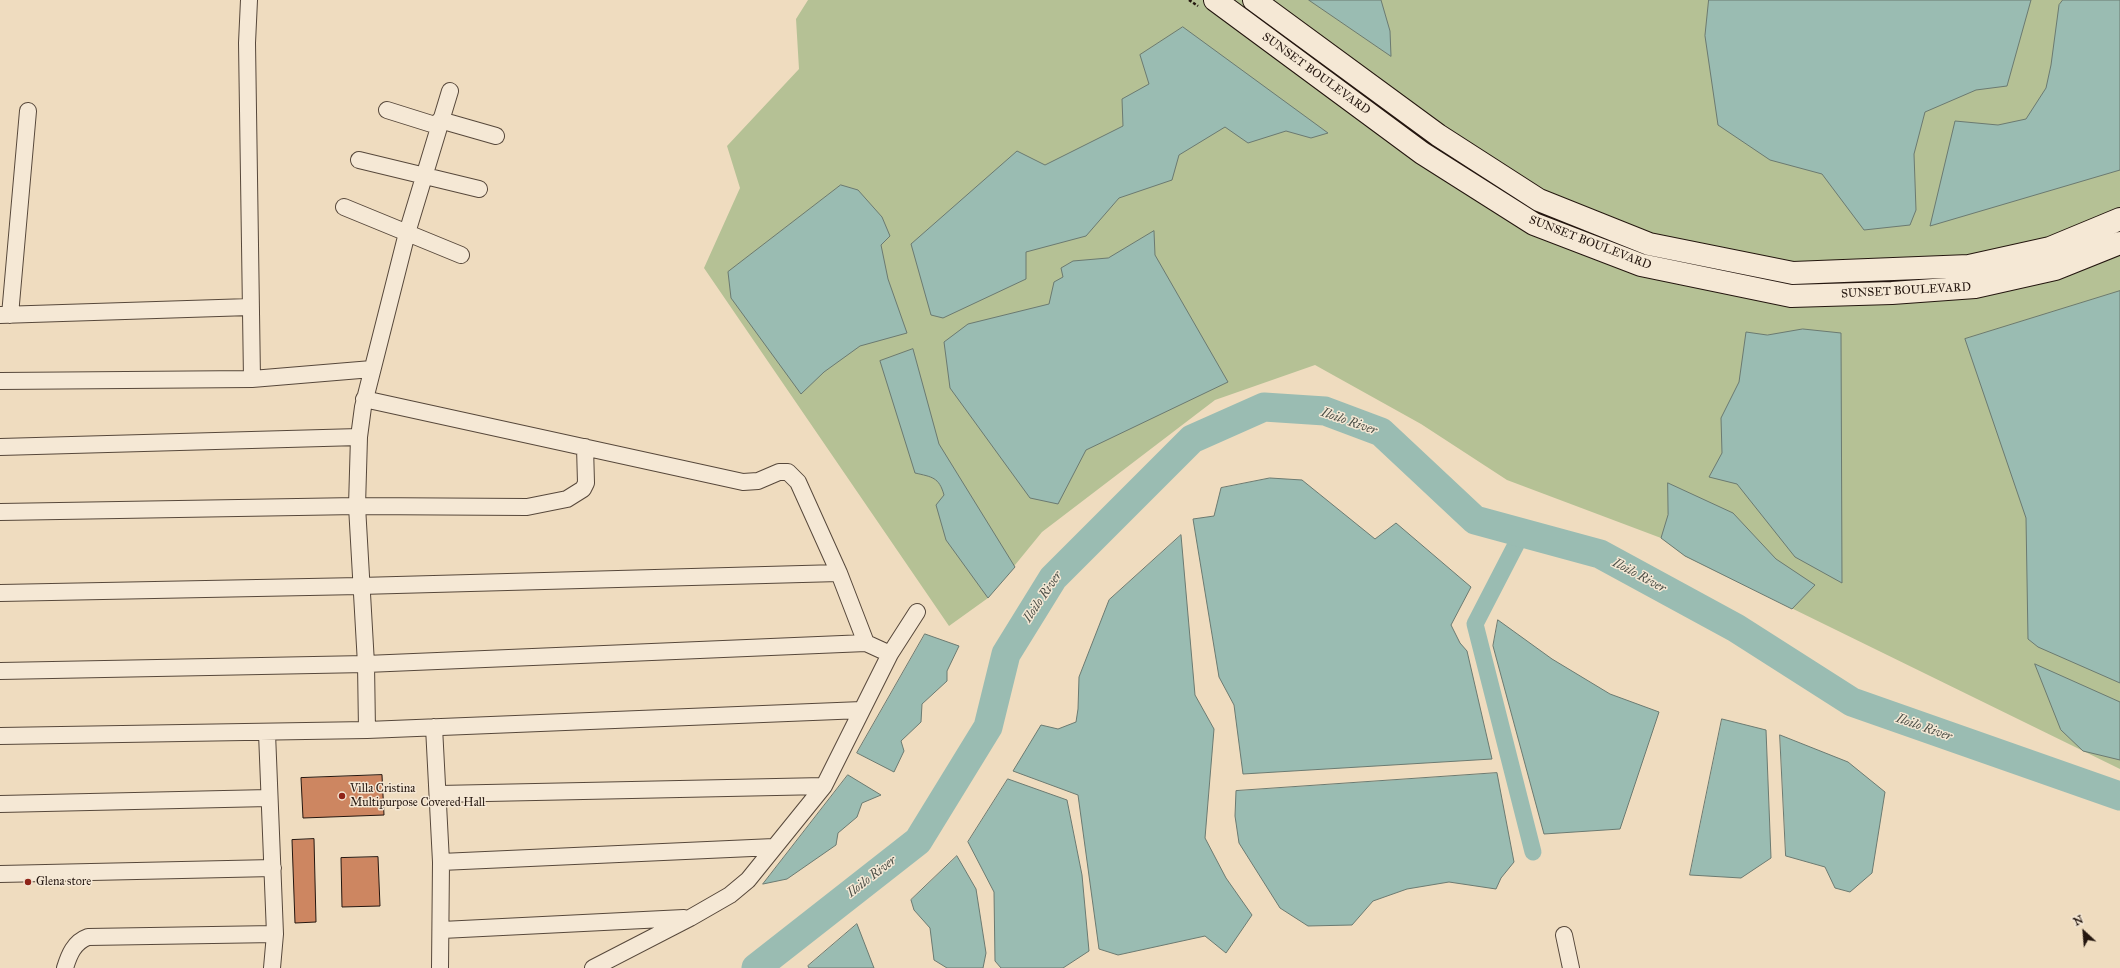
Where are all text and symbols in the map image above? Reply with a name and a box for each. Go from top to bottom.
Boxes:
street label: SUNSET BOULEVARD [1259,30,1373,118]
street label: SUNSET BOULEVARD [1527,213,1653,273]
street label: SUNSET BOULEVARD [1841,280,1971,302]
water label: Iloilo River [1319,405,1379,439]
water label: Iloilo River [1610,555,1668,597]
water label: Iloilo River [1020,569,1066,625]
water label: Iloilo River [1894,711,1954,745]
place label: Villa Cristina Multipurpose Covered Hall [350,782,485,810]
marker: Villa Cristina Multipurpose Covered Hall [337,791,347,801]
water label: Iloilo River [844,853,900,901]
place label: Glena store [36,875,91,889]
marker: Glena store [23,877,33,887]
north arrow [2064,912,2104,952]
text: N [2071,913,2086,929]

